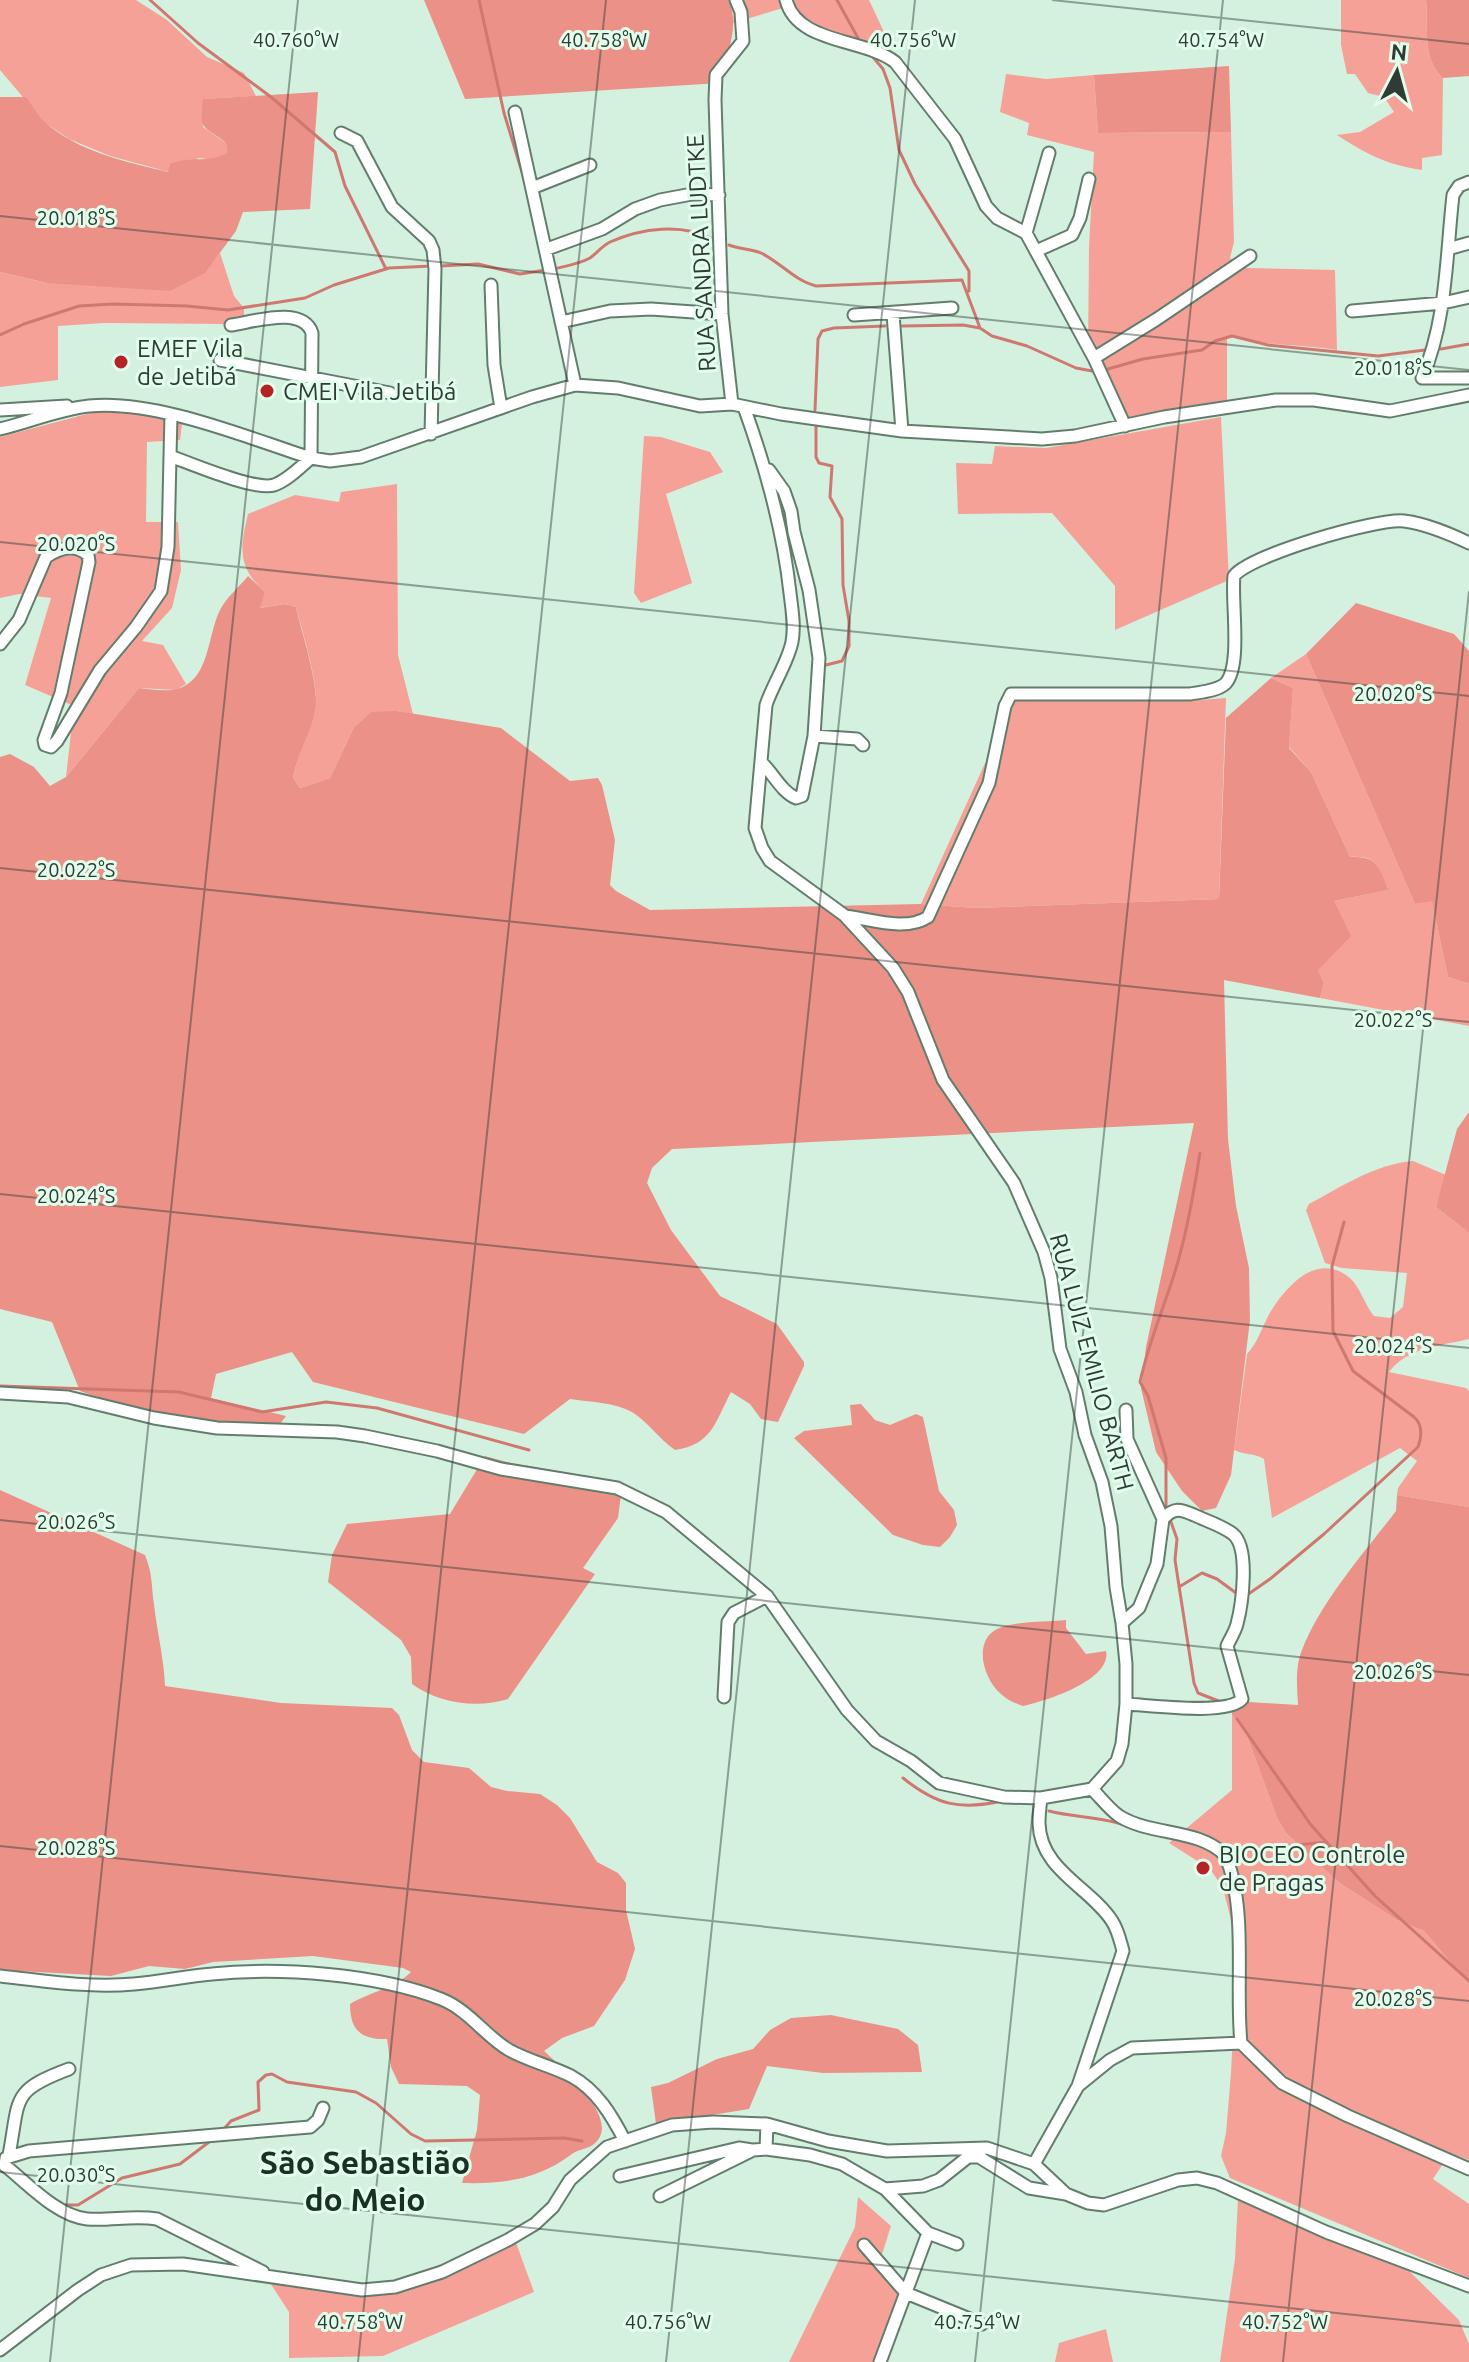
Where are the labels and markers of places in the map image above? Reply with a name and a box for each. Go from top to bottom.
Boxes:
place label: EMEF Vila de Jetibá [137,335,243,390]
marker: EMEF Vila de Jetibá [112,353,130,371]
place label: CMEI Vila Jetibá [283,378,456,405]
marker: CMEI Vila Jetibá [258,382,276,400]
place label: BIOCEO Controle de Pragas [1219,1841,1405,1896]
marker: BIOCEO Controle de Pragas [1194,1859,1212,1877]

